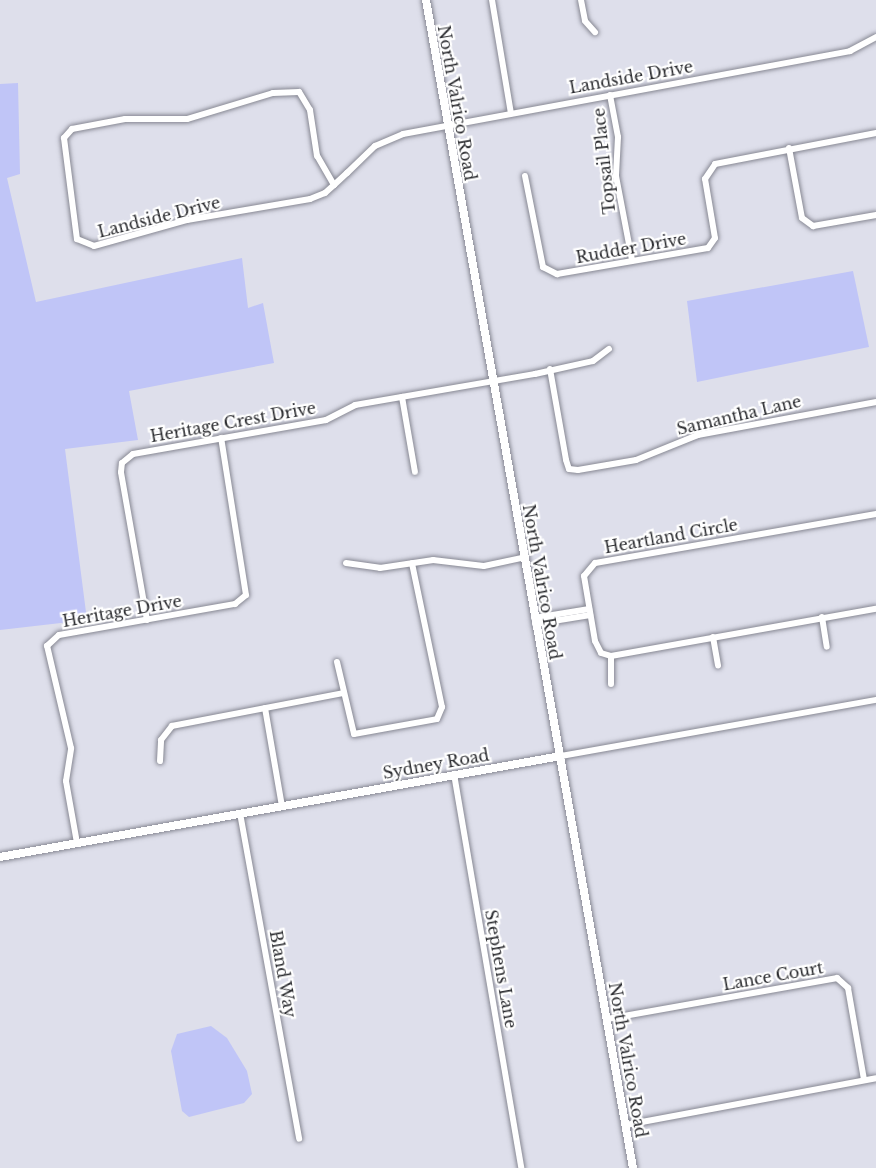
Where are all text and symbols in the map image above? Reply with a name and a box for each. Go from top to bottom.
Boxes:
street label: North Valrico Road [434,24,480,182]
street label: Landside Drive [568,57,694,97]
street label: Topsail Place [589,107,619,215]
street label: Landside Drive [96,193,222,241]
street label: Rudder Drive [574,229,688,267]
street label: Samantha Lane [675,391,803,439]
street label: Heritage Crest Drive [149,398,317,446]
street label: North Valrico Road [519,503,565,661]
street label: Heartland Circle [603,515,739,557]
street label: Heritage Drive [61,591,183,631]
street label: Sydney Road [381,745,491,783]
street label: Stephens Lane [481,908,521,1030]
street label: Bland Way [266,929,300,1019]
street label: Lance Court [721,958,825,994]
street label: North Valrico Road [605,981,651,1139]

